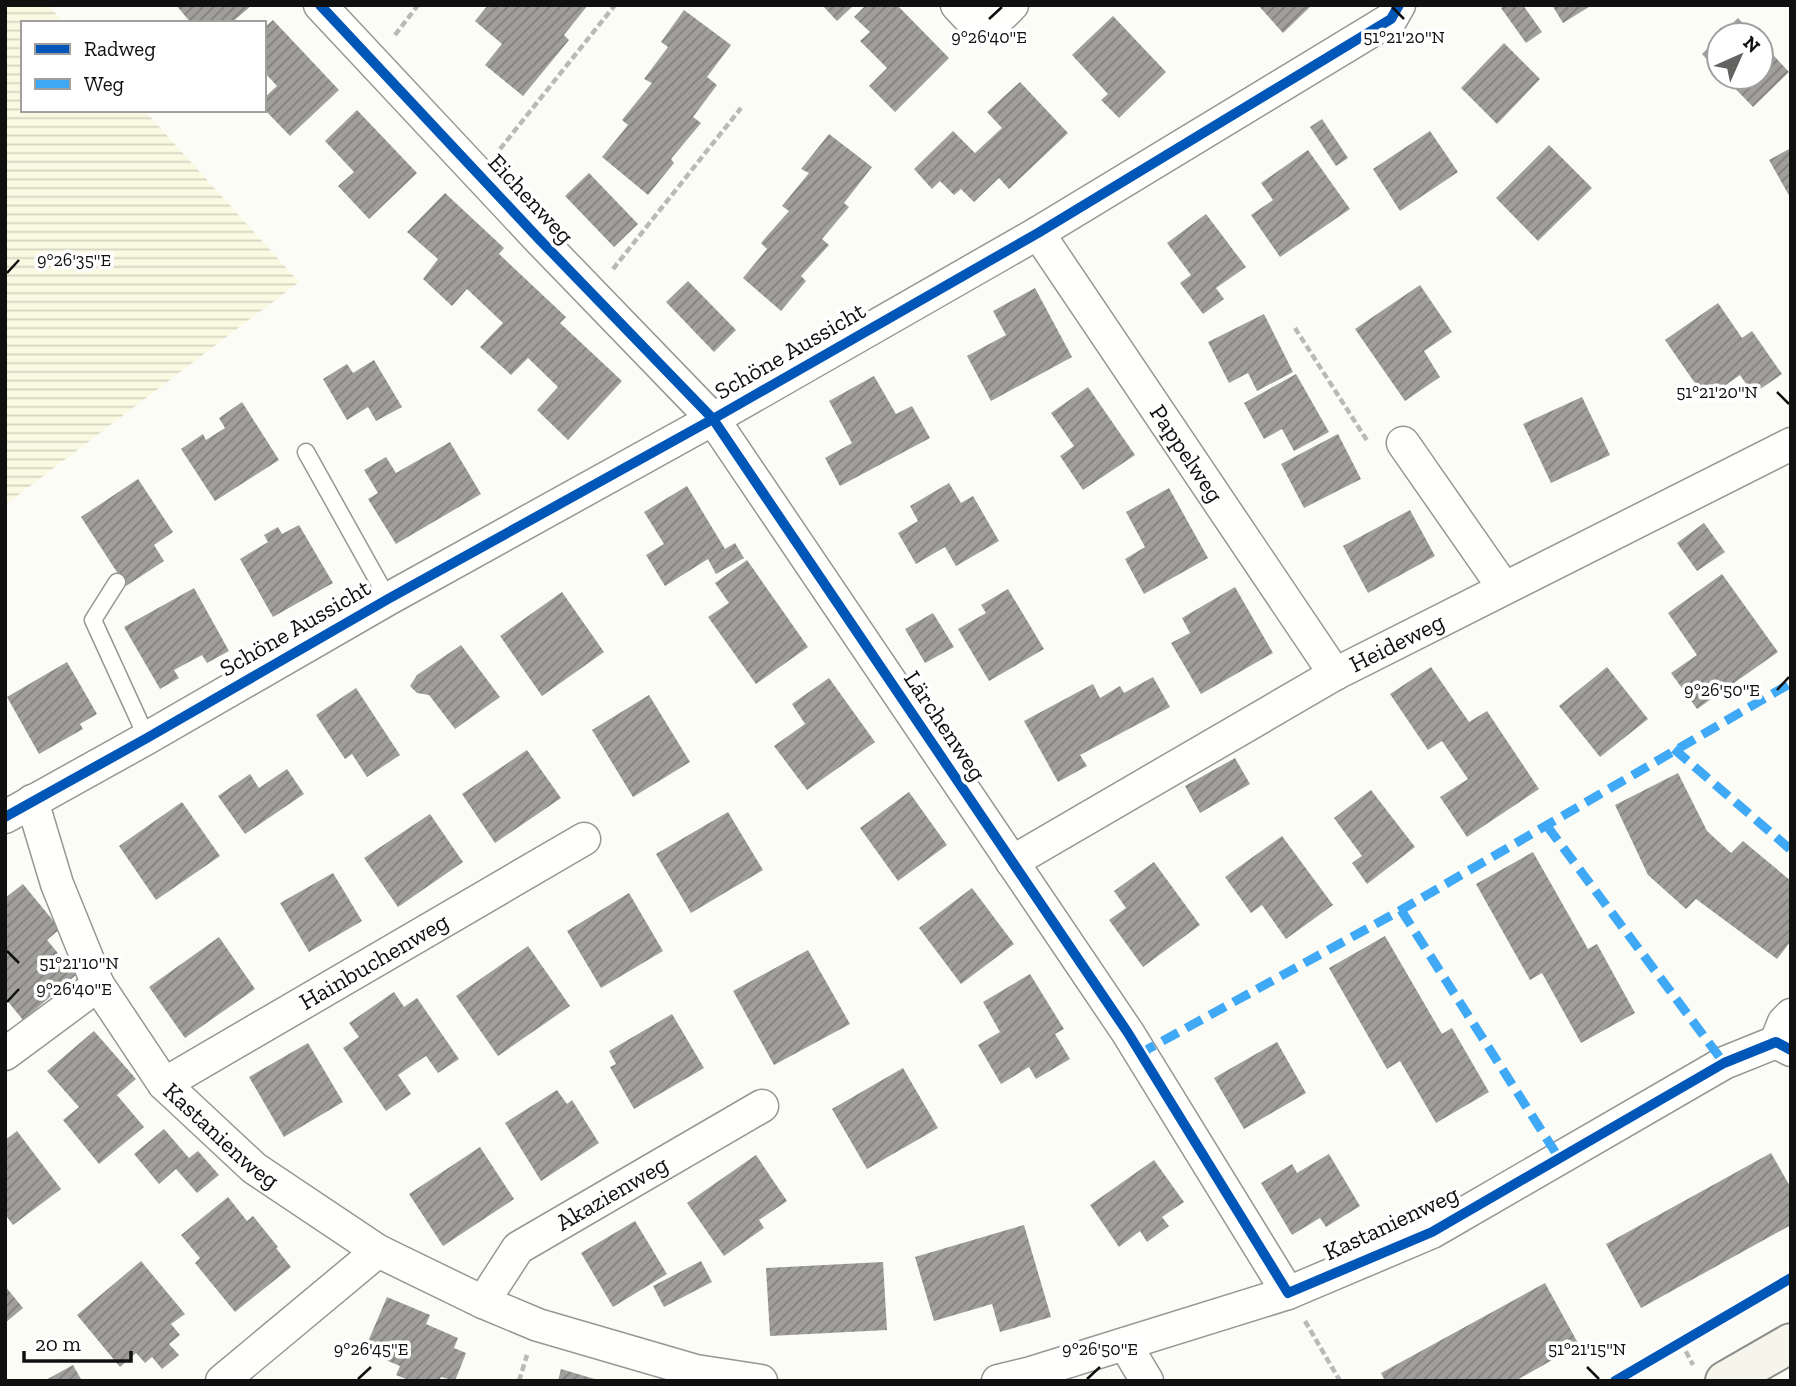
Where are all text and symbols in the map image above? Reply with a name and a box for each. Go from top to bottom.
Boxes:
legend [21,21,266,112]
north arrow [1705,21,1775,91]
text: 9°26'40"E [951,26,1027,48]
text: 51°21'20"N [1363,26,1445,48]
text: N [1738,31,1765,58]
text: Radweg [84,36,156,61]
text: Weg [84,71,125,96]
street label: Eichenweg [482,148,580,250]
text: 9°26'35"E [37,249,111,271]
street label: Schöne Aussicht [709,296,870,405]
text: 51°21'20"N [1676,381,1758,403]
street label: Pappelweg [1144,399,1230,508]
street label: Schöne Aussicht [214,573,375,682]
street label: Heideweg [1344,606,1449,678]
street label: Lärchenweg [898,665,993,786]
text: 9°26'50"E [1684,679,1760,701]
street label: Hainbuchenweg [294,906,453,1016]
text: 51°21'10"N [39,952,119,974]
text: 9°26'40"E [36,978,112,1000]
street label: Kastanienweg [158,1076,285,1195]
street label: Akazienweg [550,1149,673,1237]
street label: Kastanienweg [1319,1179,1463,1266]
scale bar [24,1320,131,1364]
text: 20 m [35,1331,81,1356]
text: 9°26'45"E [334,1338,408,1360]
text: 9°26'50"E [1062,1338,1138,1360]
text: 51°21'15"N [1548,1338,1626,1360]

